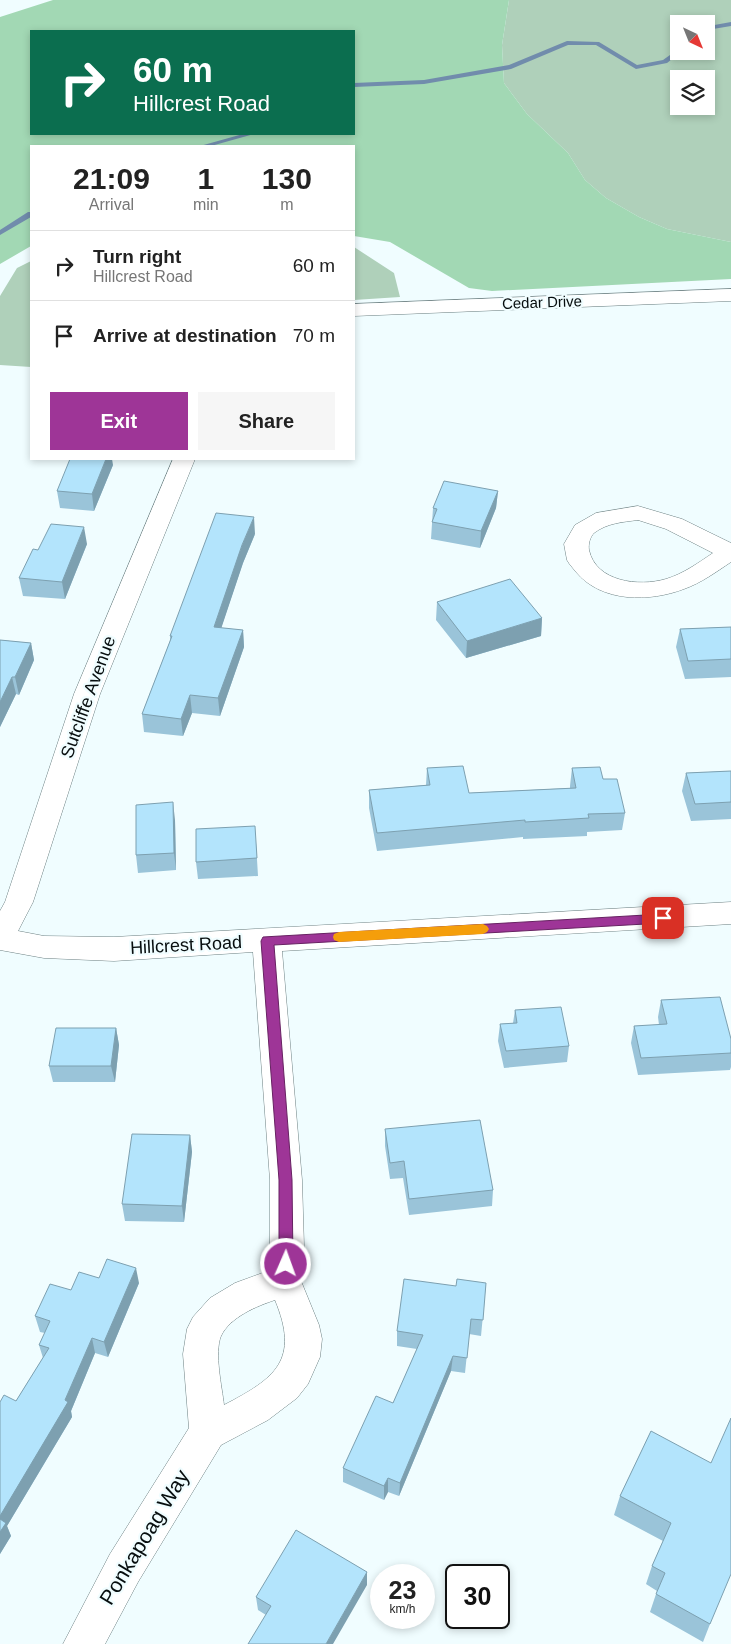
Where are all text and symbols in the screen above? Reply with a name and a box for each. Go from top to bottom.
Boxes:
north arrow [670,15,715,60]
map controls [670,15,715,115]
icon: right [50,50,115,115]
text: 60 m [133,50,213,89]
button: layers [670,70,715,115]
text: Hillcrest Road [133,91,270,116]
text: 21:09 [73,162,150,195]
text: 1 [197,162,214,195]
text: 130 [262,162,312,195]
text: Arrival [89,196,134,213]
text: min [193,196,219,213]
text: m [280,196,293,213]
text: Turn right [93,246,181,267]
icon: right [50,252,78,280]
text: 60 m [293,255,335,276]
text: Hillcrest Road [93,268,193,285]
street label: Cedar Drive [502,292,582,312]
icon: arrive [50,322,78,350]
text: Arrive at destination [93,325,277,346]
text: 70 m [293,325,335,346]
button: Exit [50,392,188,450]
button: Share [198,392,335,450]
street label: Sutcliffe Avenue [57,633,119,761]
pin [642,897,684,939]
icon: arrive [649,904,677,932]
street label: Hillcrest Road [130,932,242,958]
position arrow [259,1237,311,1289]
street label: Ponkapoag Way [95,1465,194,1609]
speed limit sign: 30 [445,1564,510,1629]
text: 23 [389,1576,416,1604]
text: km/h [389,1602,416,1616]

